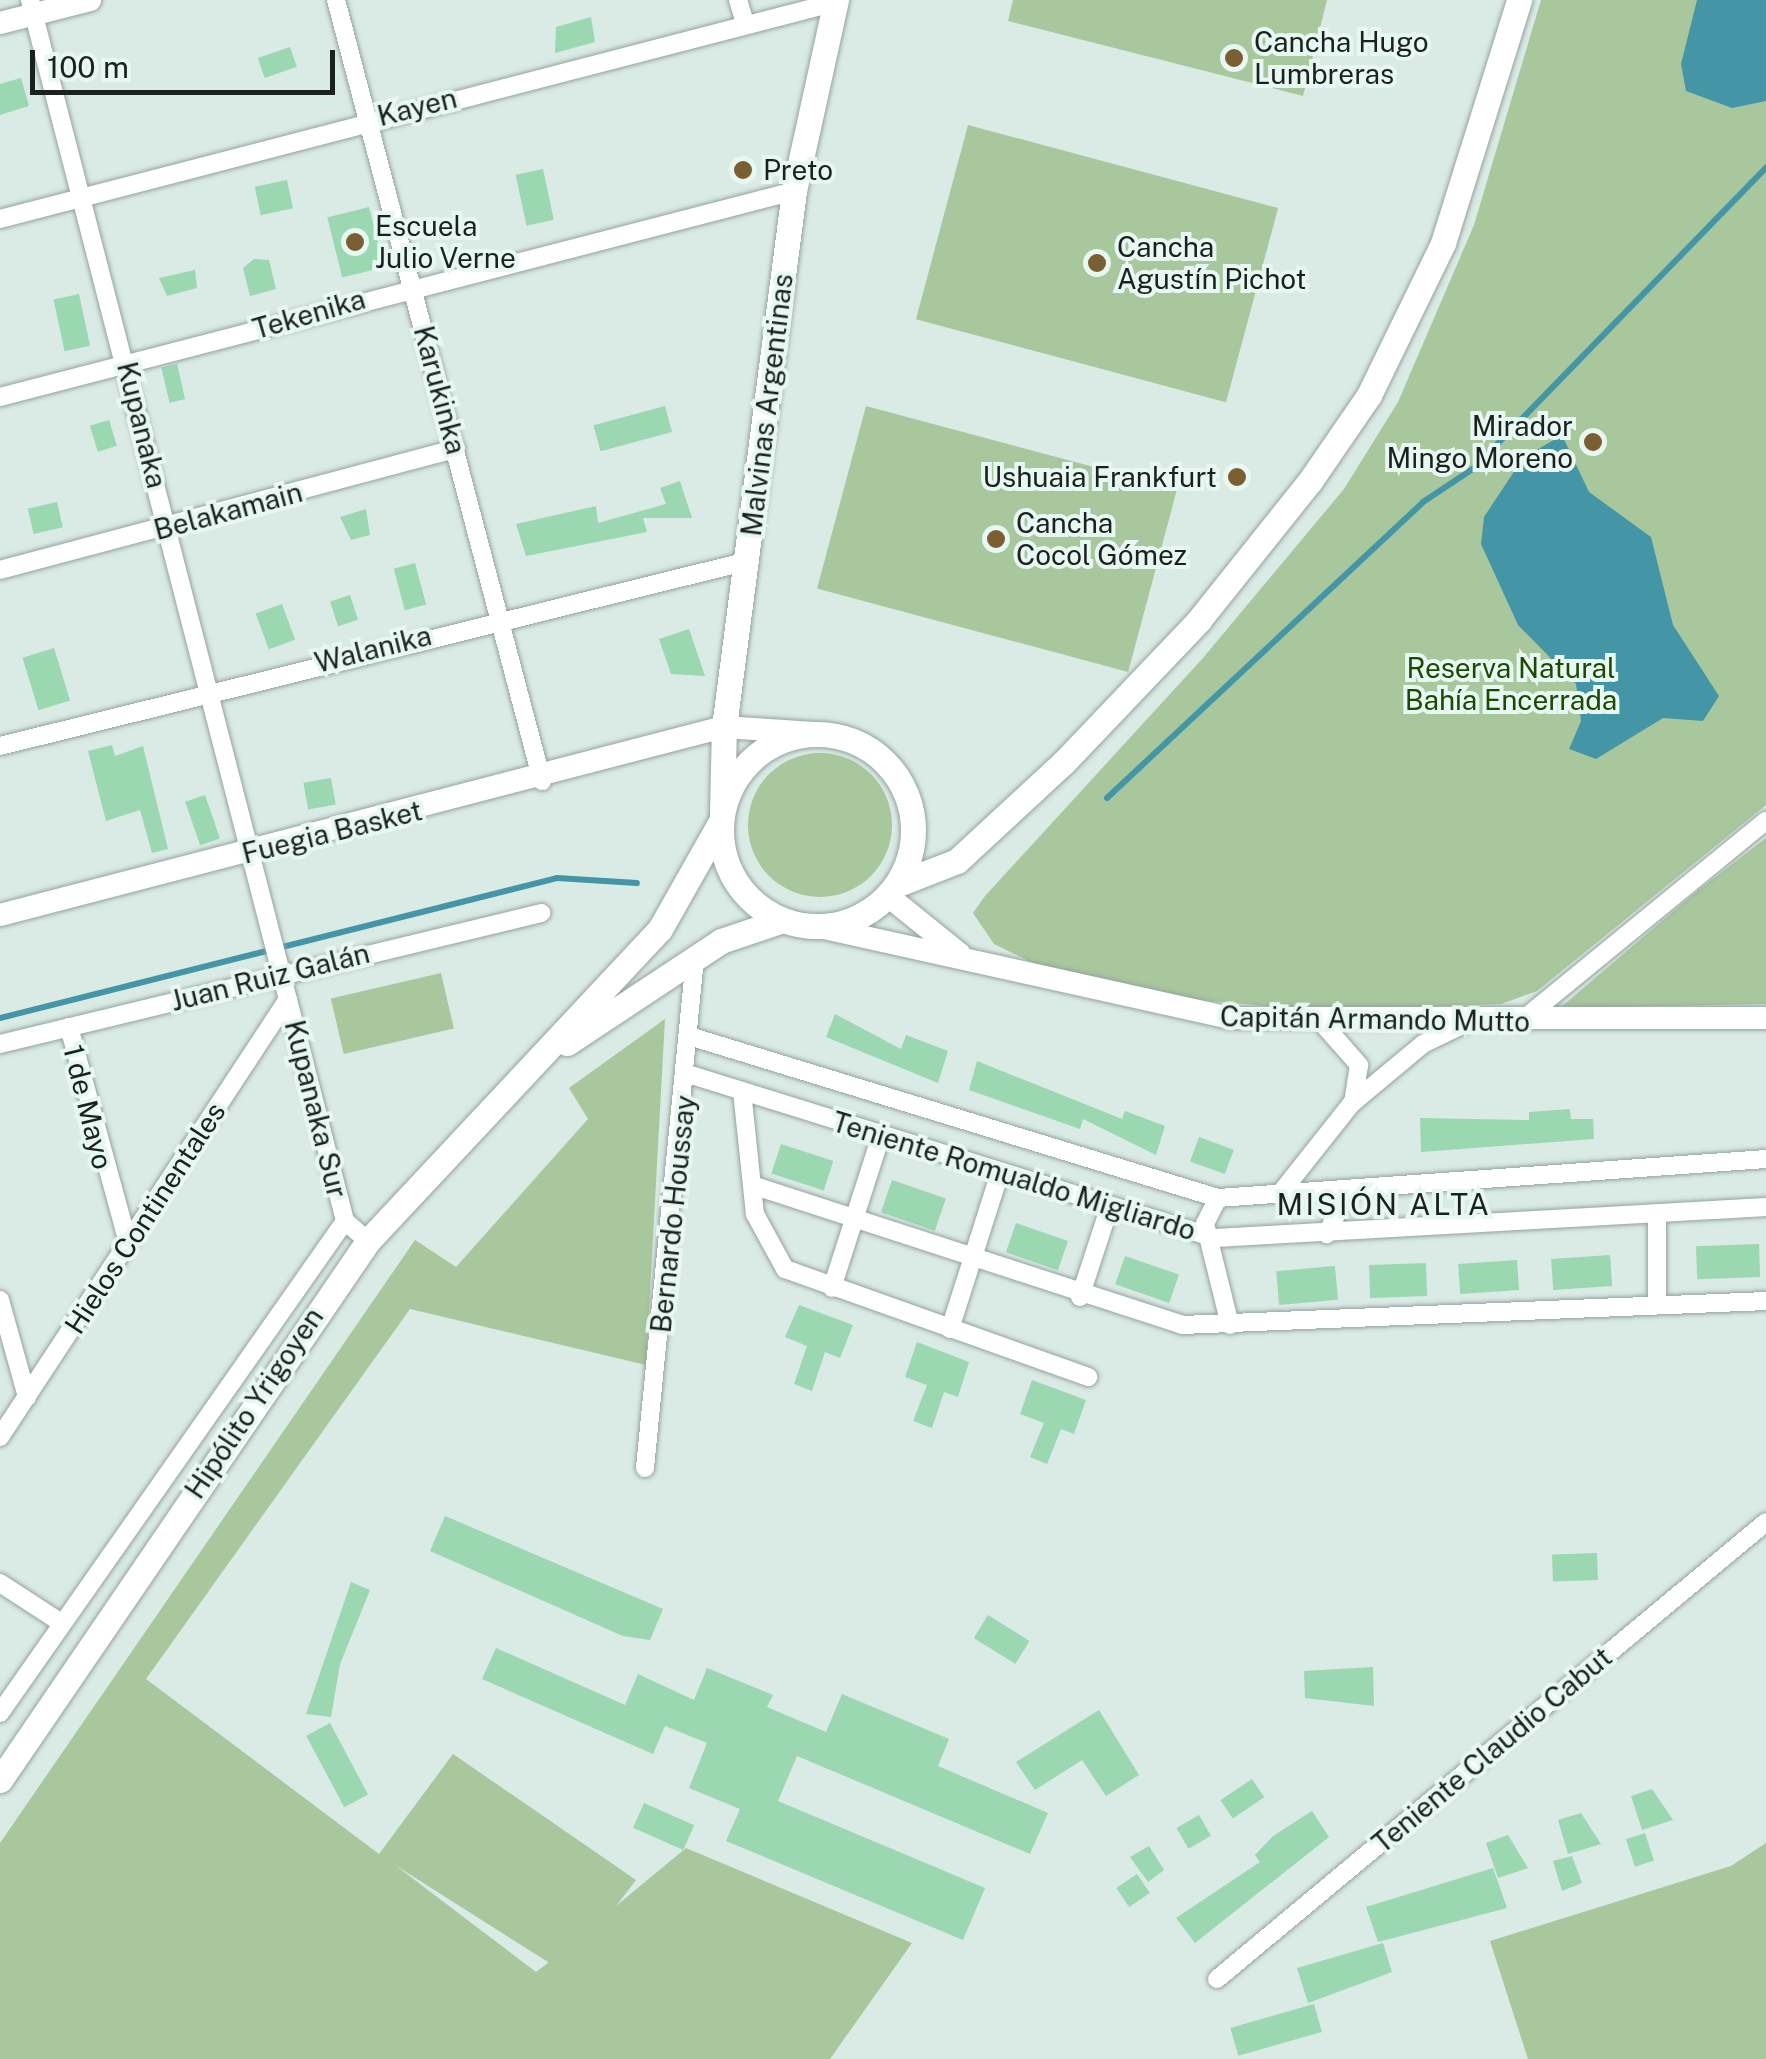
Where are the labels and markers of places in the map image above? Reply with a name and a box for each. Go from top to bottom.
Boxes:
place label: Cancha Hugo Lumbreras [1254,25,1429,91]
marker: Cancha Hugo Lumbreras [1223,47,1245,69]
place label: Preto [763,153,833,187]
marker: Preto [732,159,754,181]
place label: Escuela Julio Verne [375,209,517,275]
place label: Cancha Agustín Pichot [1117,230,1306,296]
marker: Escuela Julio Verne [344,231,366,253]
marker: Cancha Agustín Pichot [1086,252,1108,274]
place label: Mirador Mingo Moreno [1386,409,1573,475]
marker: Mirador Mingo Moreno [1582,431,1604,453]
place label: Ushuaia Frankfurt [982,460,1217,494]
marker: Ushuaia Frankfurt [1226,466,1248,488]
place label: Cancha Cocol Gómez [1016,506,1187,572]
marker: Cancha Cocol Gómez [985,528,1007,550]

